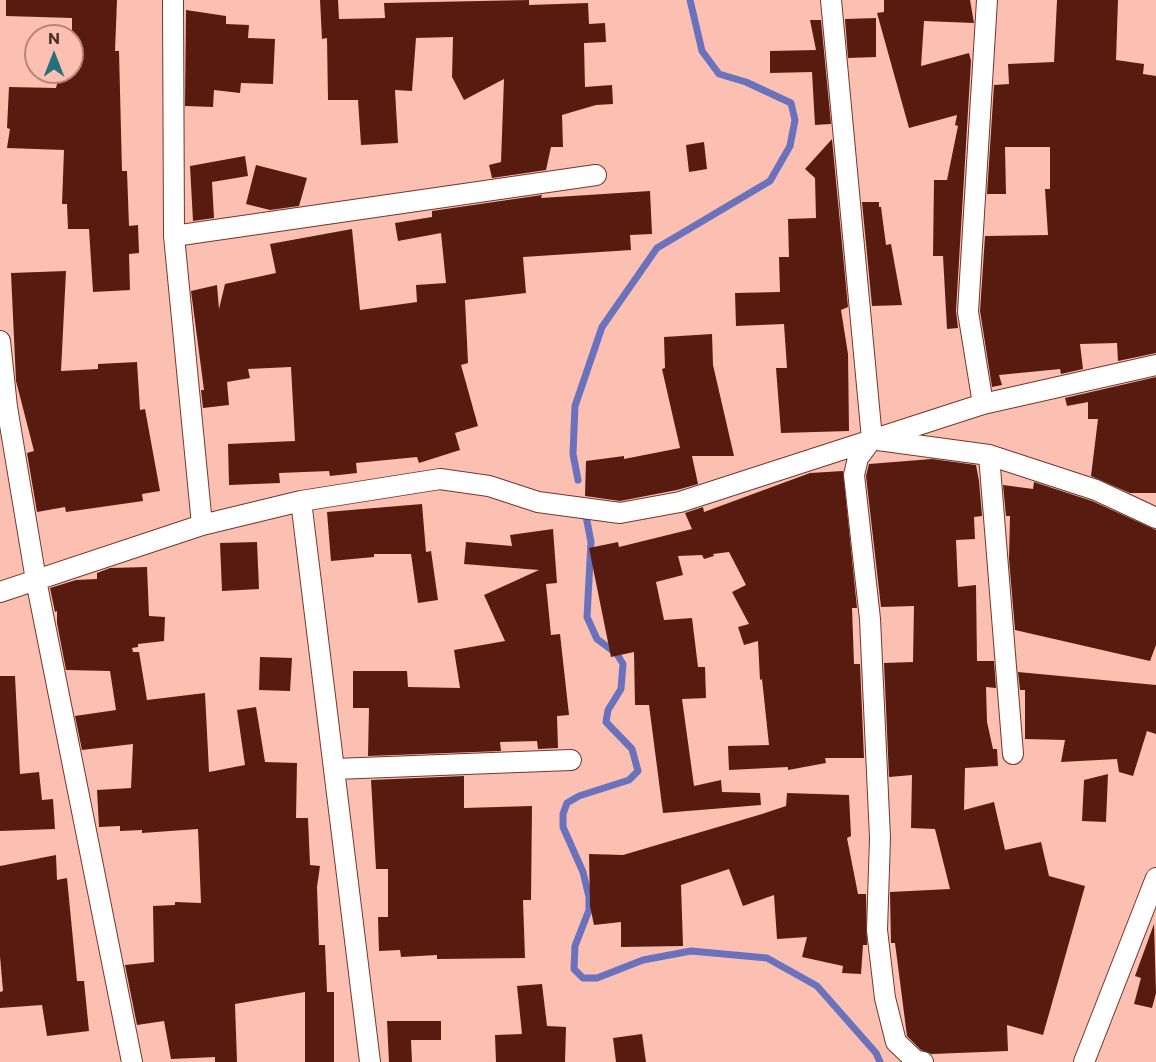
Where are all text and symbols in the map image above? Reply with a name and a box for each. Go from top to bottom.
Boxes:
north arrow [24,24,84,84]
text: N [48,28,60,47]

